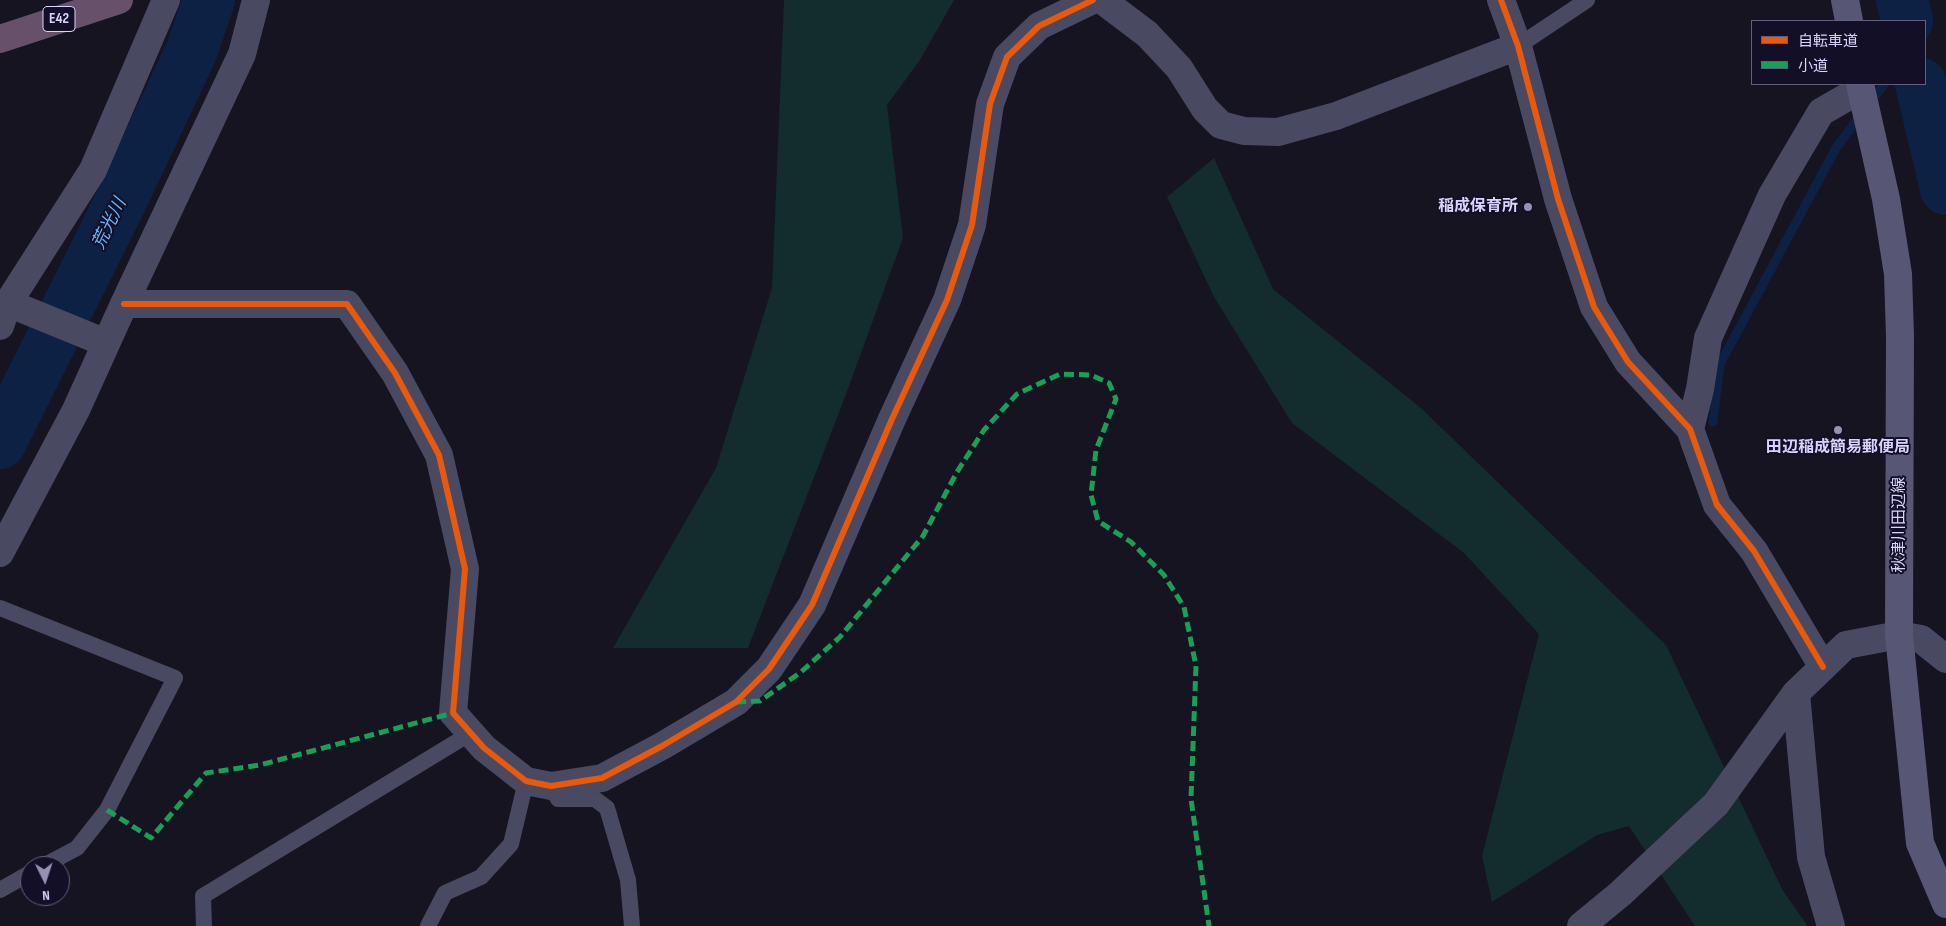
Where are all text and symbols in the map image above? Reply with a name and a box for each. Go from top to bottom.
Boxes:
road number: E42 [43,6,75,32]
legend [1751,20,1926,85]
text: 自転車道 [1798,32,1858,51]
text: 小道 [1798,57,1828,76]
water label: 荒光川 [88,195,132,253]
place label: 稲成保育所 [1438,197,1518,217]
marker: 稲成保育所 [1522,201,1534,213]
marker: 田辺稲成簡易郵便局 [1832,424,1844,436]
place label: 田辺稲成簡易郵便局 [1766,438,1910,458]
street label: 秋津川田辺線 [1890,477,1910,573]
north arrow [20,856,70,906]
text: N [42,887,50,904]

